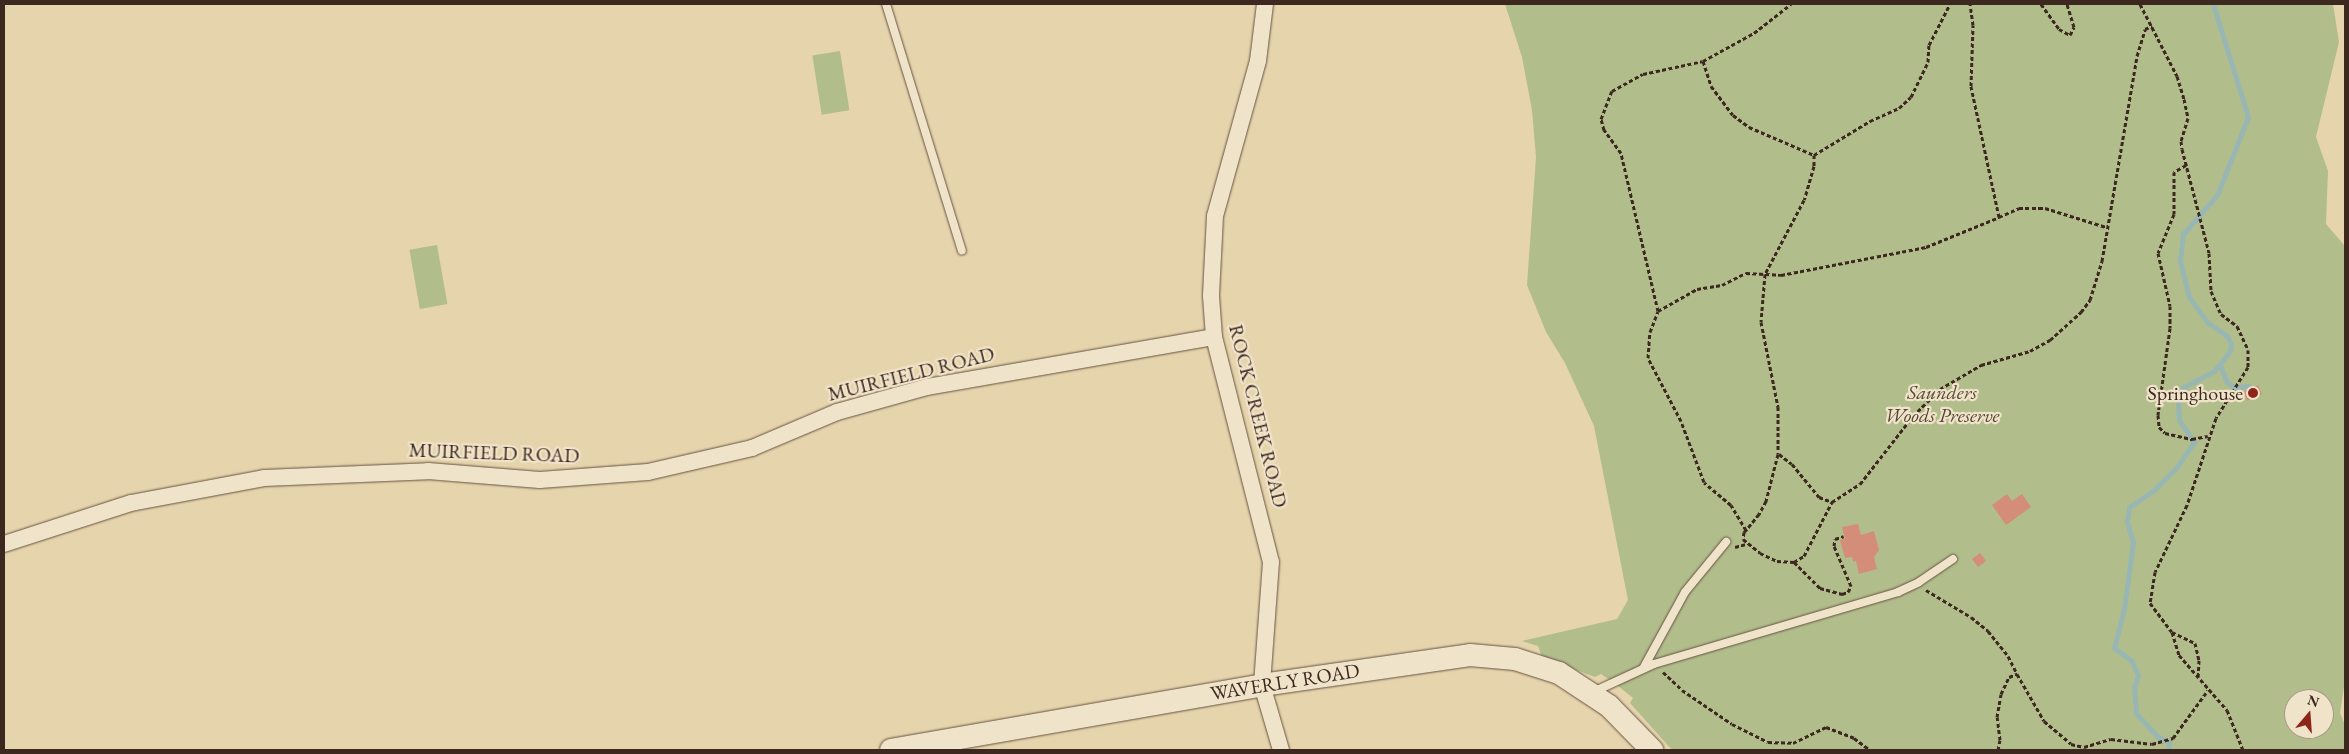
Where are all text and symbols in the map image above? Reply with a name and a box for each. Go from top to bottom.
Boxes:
street label: ROCK CREEK ROAD [1224,322,1292,510]
street label: MUIRFIELD ROAD [825,342,997,406]
park label: Saunders Woods Preserve [1885,380,1999,427]
place label: Springhouse [2147,381,2243,405]
marker: Springhouse [2247,387,2259,399]
street label: MUIRFIELD ROAD [408,438,580,468]
street label: WAVERLY ROAD [1209,658,1361,706]
north arrow [2284,689,2334,739]
text: N [2305,690,2321,711]

